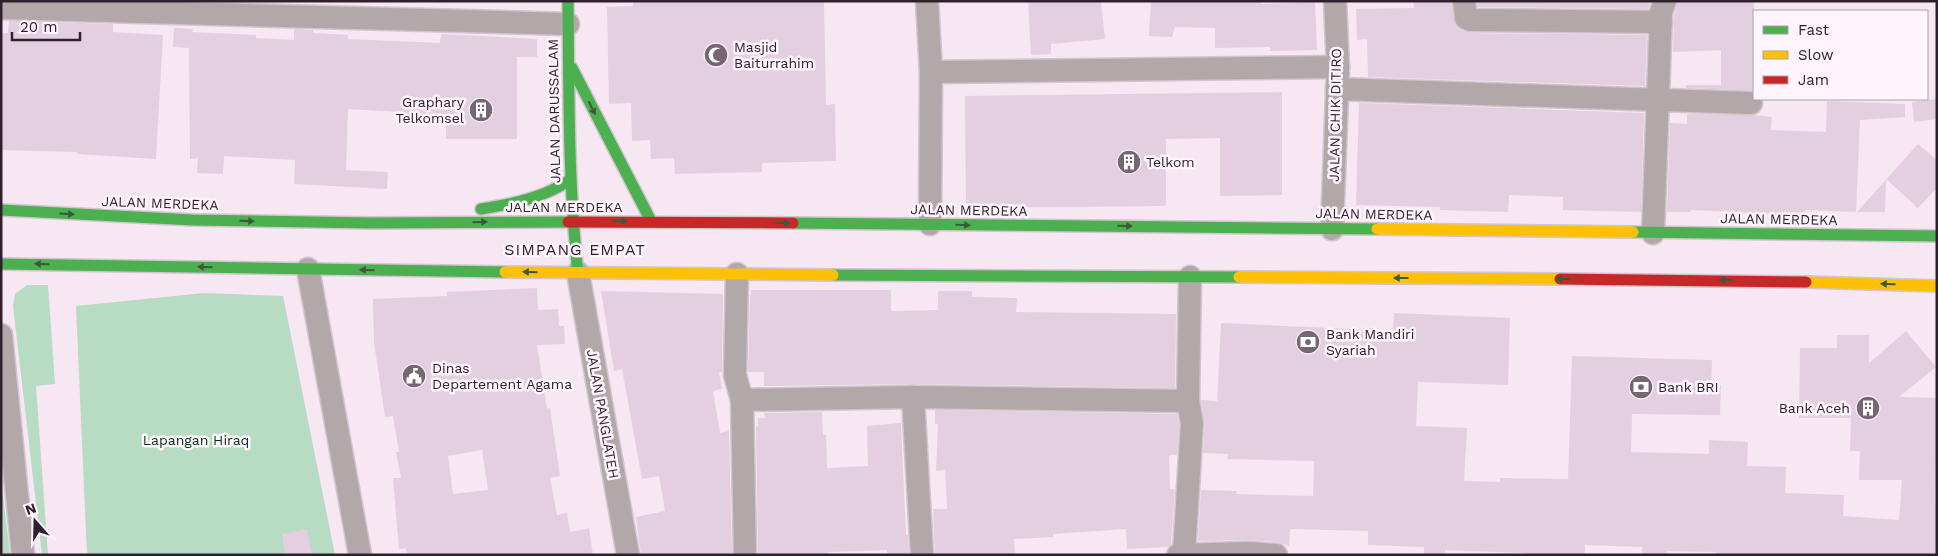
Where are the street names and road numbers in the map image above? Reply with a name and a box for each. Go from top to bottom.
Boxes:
street label: JALAN DARUSSALAM [545,39,563,183]
street label: JALAN CHIK DITIRO [1326,48,1344,182]
street label: JALAN MERDEKA [101,193,219,213]
street label: JALAN MERDEKA [505,199,623,215]
street label: JALAN MERDEKA [910,201,1028,219]
street label: JALAN MERDEKA [1315,205,1433,223]
street label: JALAN MERDEKA [1720,210,1838,228]
street label: JALAN PANGLATEH [584,348,622,480]

